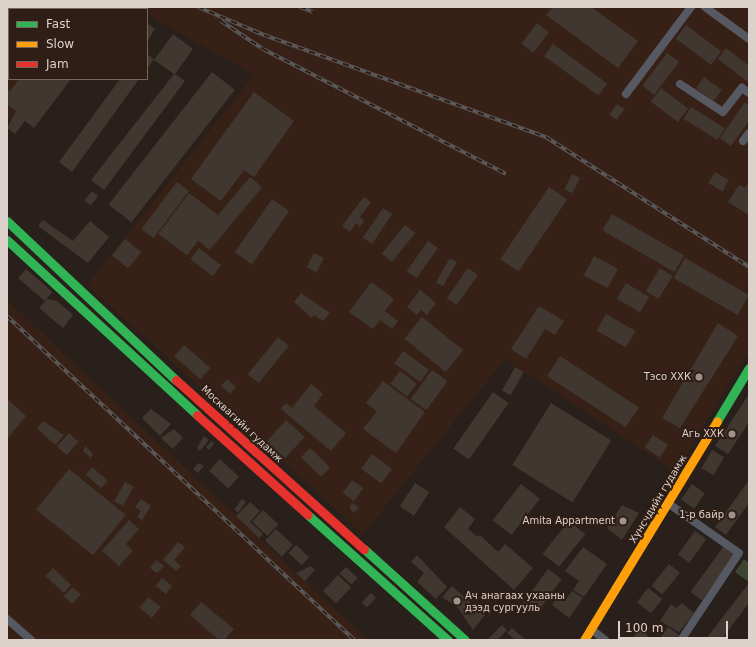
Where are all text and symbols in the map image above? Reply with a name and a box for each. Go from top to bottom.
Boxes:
legend [8,8,148,80]
text: Fast [46,17,70,31]
text: Slow [46,37,74,51]
text: Jam [46,57,69,71]
place label: Тэсо ХХК [644,371,691,383]
marker: Тэсо ХХК [694,372,704,382]
street label: Москвагийн гудамж [199,383,285,465]
place label: Агь ХХК [682,428,724,440]
marker: Агь ХХК [727,429,737,439]
street label: Хүнсчдийн гудамж [627,453,689,545]
place label: 1-р байр [679,509,724,521]
marker: 1-р байр [727,510,737,520]
place label: Amita Appartment [523,515,615,527]
marker: Amita Appartment [618,516,628,526]
place label: Ач анагаах ухааны дээд сургууль [465,589,565,612]
marker: Ач анагаах ухааны дээд сургууль [452,596,462,606]
scale bar [620,613,730,639]
text: 100 m [625,621,663,635]

